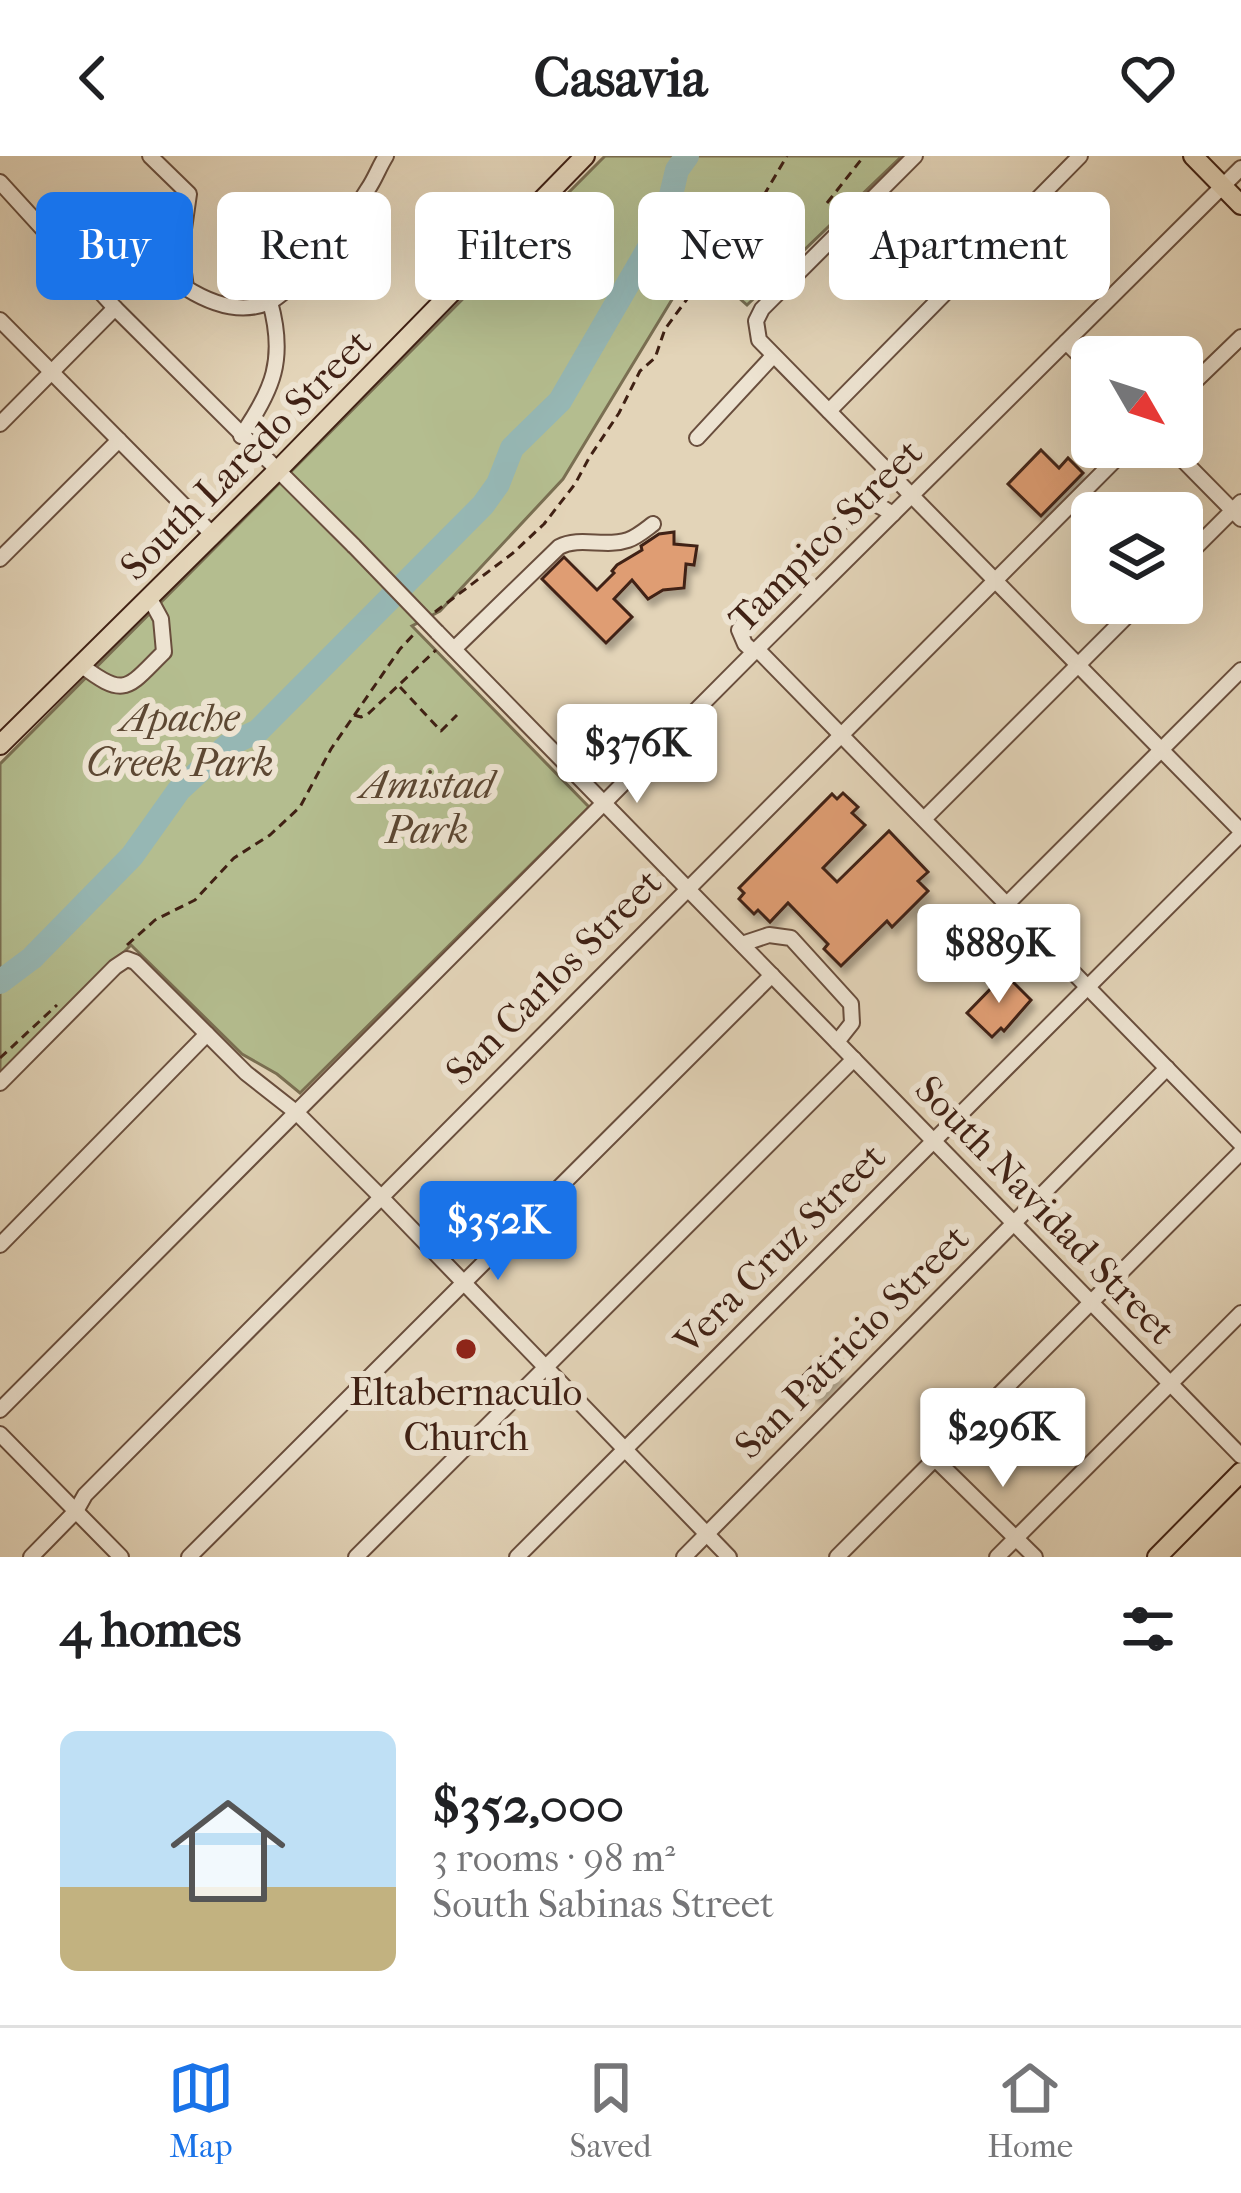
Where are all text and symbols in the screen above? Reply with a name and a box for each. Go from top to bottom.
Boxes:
icon: back [60,45,126,111]
icon: heart [1115,45,1181,111]
text: Casavia [534,47,707,110]
chip: Buy [36,192,193,300]
chip: Rent [217,192,391,300]
chip: Filters [415,192,614,300]
chip: New [638,192,805,300]
chip: Apartment [829,192,1110,300]
street label: South Laredo Street [111,320,381,590]
north arrow [1071,336,1203,468]
map controls [1071,336,1203,624]
street label: Tampico Street [720,430,932,642]
button: layers [1071,492,1203,624]
park label: Apache Creek Park [86,695,274,786]
pin: $376K [553,704,721,806]
text: $376K [584,720,690,766]
park label: Amistad Park [355,762,499,853]
street label: San Carlos Street [436,859,671,1094]
pin: $889K [915,904,1083,1006]
text: $889K [944,920,1054,966]
street label: South Navidad Street [906,1066,1185,1353]
street label: Vera Cruz Street [664,1134,895,1364]
pin: $352K [414,1181,582,1283]
text: $352K [447,1197,549,1243]
street label: San Patricio Street [725,1215,978,1468]
marker: Eltabernaculo Church [453,1336,479,1362]
place label: Eltabernaculo Church [350,1369,582,1460]
pin: $296K [919,1388,1087,1490]
text: $296K [947,1404,1059,1450]
icon: filters [1115,1596,1181,1662]
text: 4 homes [60,1599,241,1659]
text: $352,000 [432,1775,624,1835]
icon: home [156,1779,300,1923]
text: 3 rooms · 98 m² [432,1835,675,1881]
text: South Sabinas Street [432,1881,774,1927]
tab: Map [168,2055,234,2166]
tab: Saved [570,2055,651,2166]
tab: Home [987,2055,1073,2166]

